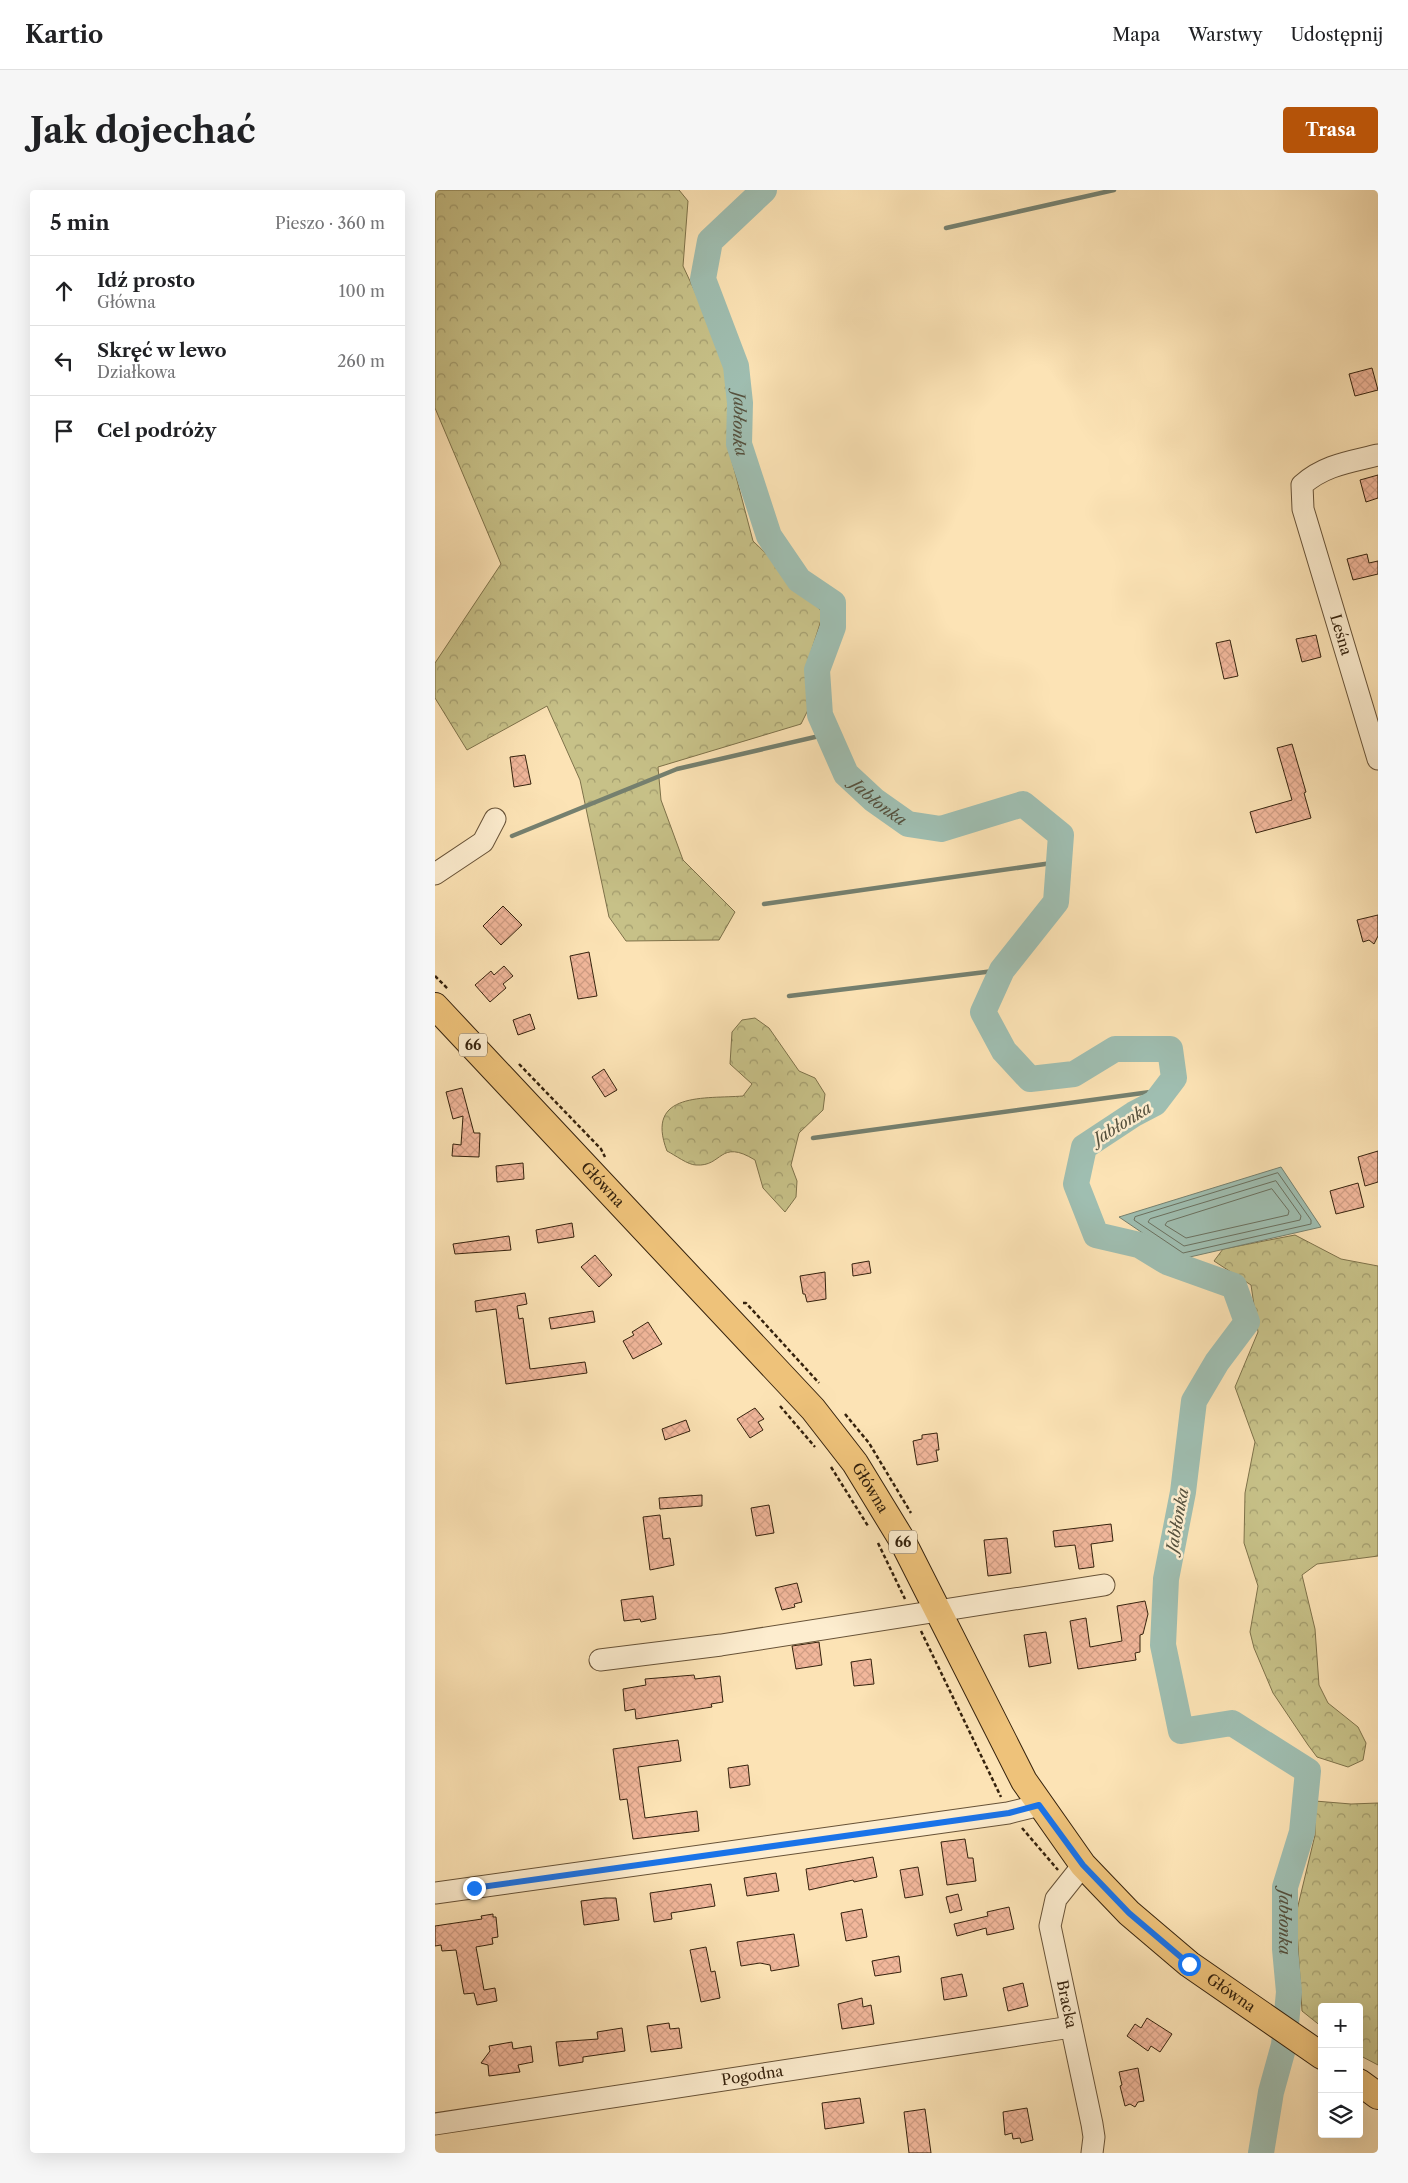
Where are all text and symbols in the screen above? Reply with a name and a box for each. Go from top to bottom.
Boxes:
text: Kartio [25,20,103,49]
text: Mapa [1112,24,1160,46]
text: Warstwy [1188,24,1262,46]
text: Udostępnij [1290,24,1383,46]
button: Trasa [1283,107,1378,153]
text: Jak dojechać [30,109,256,152]
text: 5 min [50,210,110,235]
text: Pieszo · 360 m [275,213,385,233]
text: Idź prosto [97,269,195,292]
icon: ahead [50,277,78,305]
text: 100 m [339,281,385,301]
text: Główna [97,292,156,312]
text: Skręć w lewo [97,339,227,362]
icon: left [50,347,78,375]
text: 260 m [337,351,385,371]
text: Działkowa [97,362,176,382]
water label: Jabłonka [728,385,752,459]
icon: arrive [50,417,78,445]
text: Cel podróży [97,419,216,442]
street label: Leśna [1326,612,1356,658]
water label: Jabłonka [843,771,911,830]
road number: 66 [459,1034,487,1056]
water label: Jabłonka [1085,1097,1155,1151]
street label: Główna [577,1158,629,1211]
street label: Główna [848,1459,893,1516]
water label: Jabłonka [1161,1486,1193,1559]
road number: 66 [889,1530,917,1554]
route end [463,1877,486,1900]
water label: Jabłonka [1275,1885,1296,1956]
route start [1178,1953,1201,1976]
street label: Główna [1203,1969,1259,2016]
street label: Bracka [1053,1978,1081,2030]
map controls [1318,2003,1363,2138]
button: + [1318,2003,1363,2048]
button: − [1318,2048,1363,2093]
street label: Pogodna [720,2061,785,2089]
button: layers [1318,2093,1363,2138]

